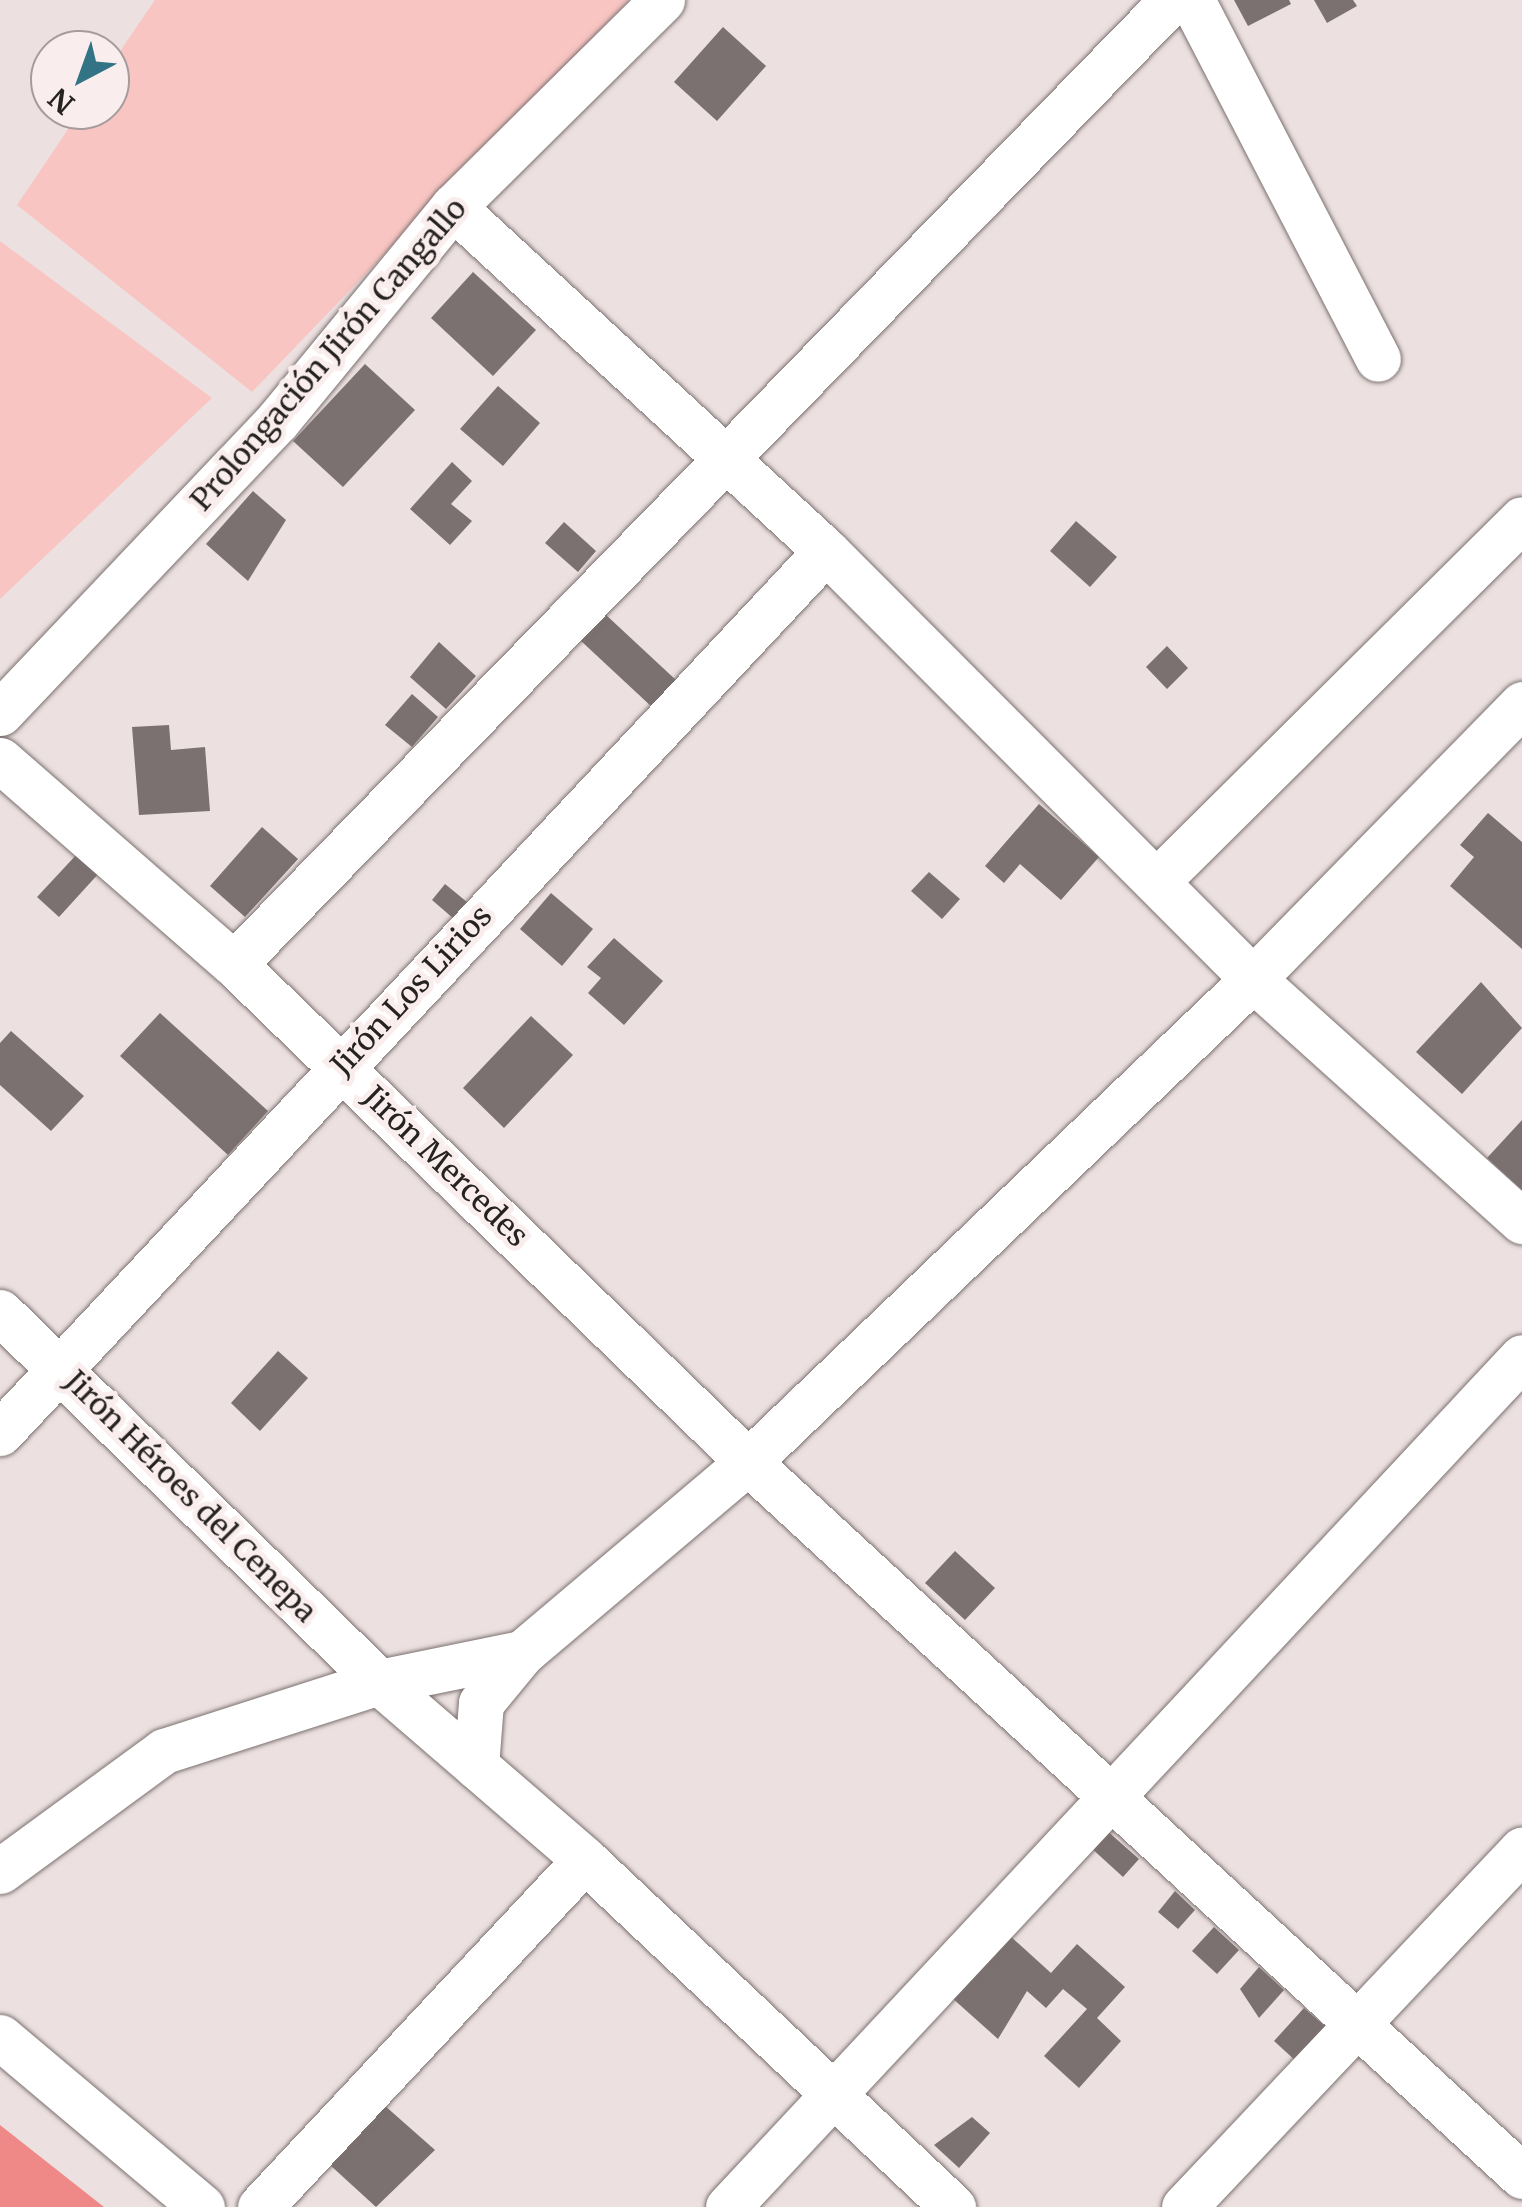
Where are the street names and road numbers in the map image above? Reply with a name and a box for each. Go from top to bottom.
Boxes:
street label: Prolongación Jirón Cangallo [183,191,473,517]
street label: Jirón Los Lirios [323,898,499,1082]
street label: Jirón Mercedes [356,1078,536,1254]
street label: Jirón Héroes del Cenepa [58,1363,324,1629]

